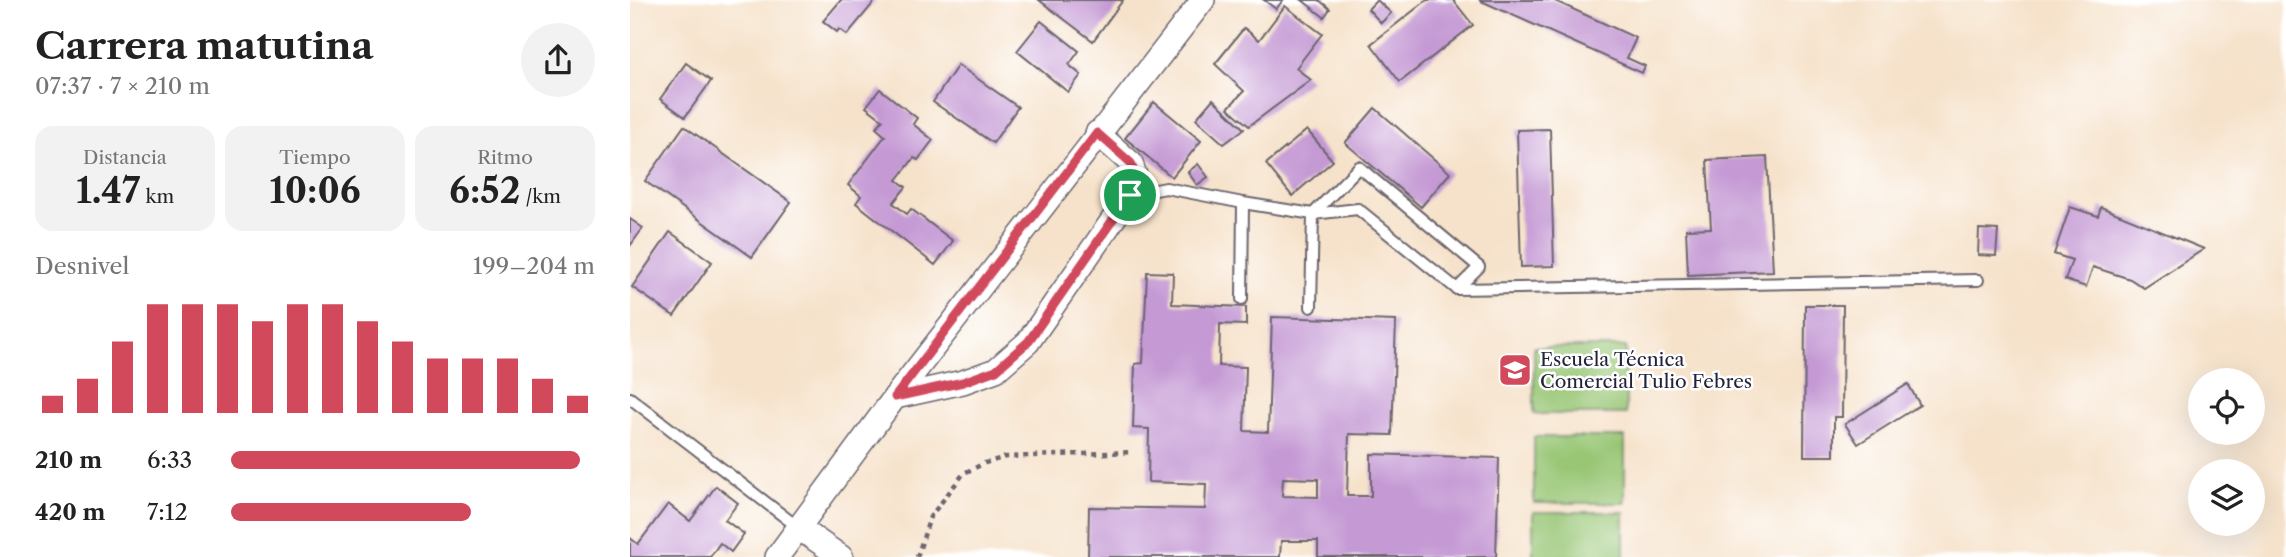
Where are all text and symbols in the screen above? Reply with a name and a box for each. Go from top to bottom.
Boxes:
text: Carrera matutina [35,22,374,69]
button: share [521,23,595,97]
text: 07:37 · 7 × 210 m [35,72,210,100]
text: Distancia [83,146,167,169]
text: Tiempo [279,146,351,169]
text: Ritmo [477,146,533,169]
pin [1100,165,1160,225]
text: 1.47 [76,169,140,212]
text: 10:06 [269,169,361,212]
text: 6:52 [449,169,520,212]
icon: arrive [1111,176,1149,214]
text: km [140,185,174,208]
text: /km [520,185,561,208]
text: Desnivel [35,252,129,280]
text: 199–204 m [473,252,595,280]
place label: Escuela Técnica Comercial Tulio Febres [1540,348,1752,393]
school or university icon: Escuela Técnica Comercial Tulio Febres [1496,351,1534,389]
map controls [2188,368,2265,536]
button: locate [2188,368,2265,445]
text: 210 m [35,446,102,474]
text: 6:33 [147,446,192,474]
button: layers [2188,459,2265,536]
text: 420 m [35,498,106,526]
text: 7:12 [147,498,188,526]

